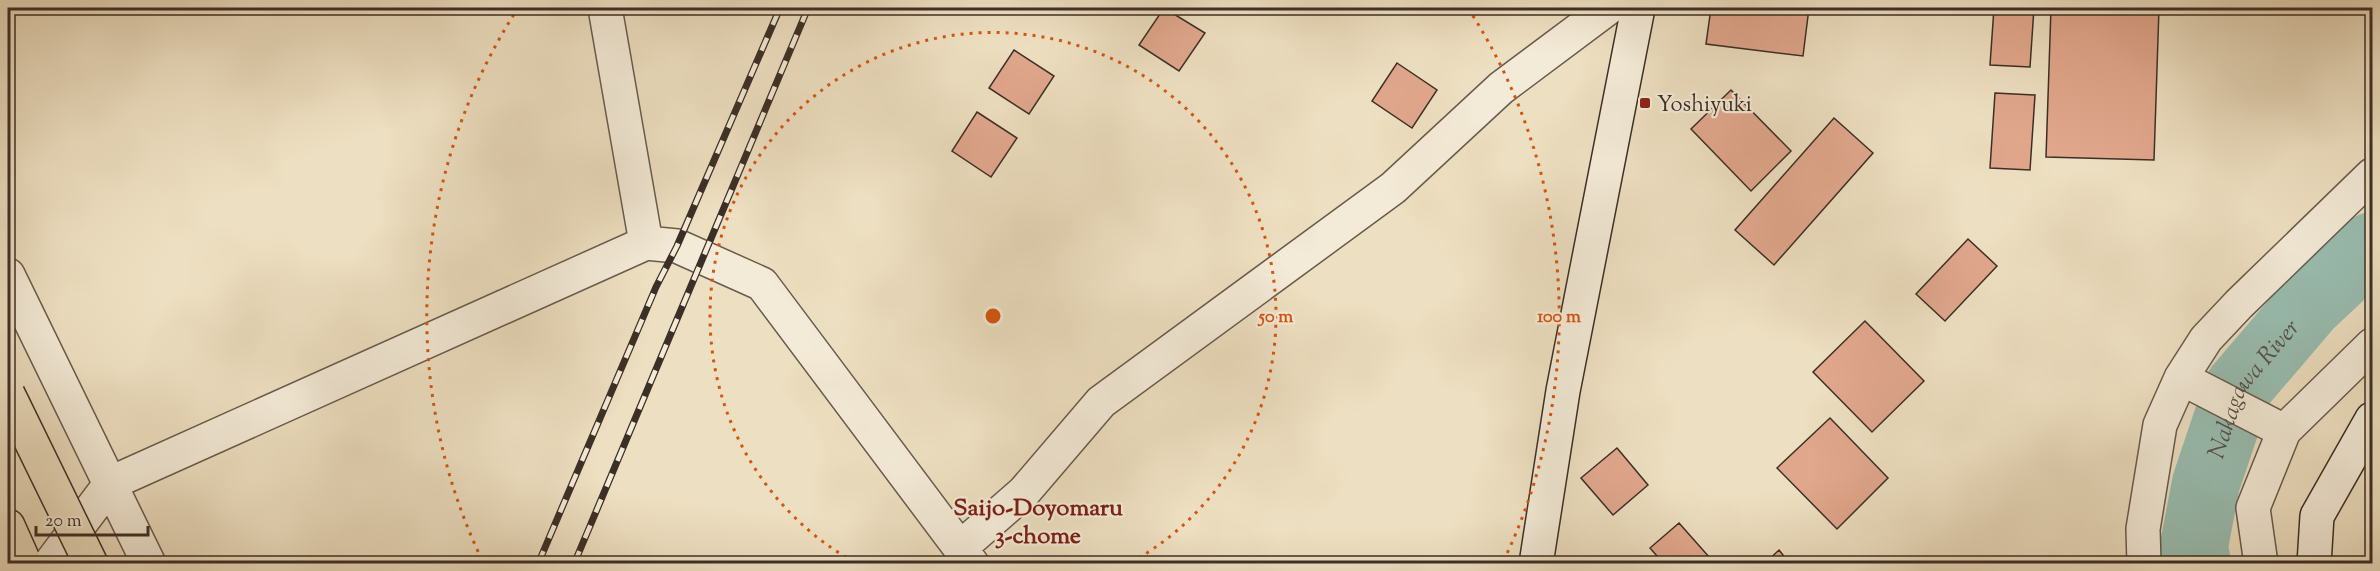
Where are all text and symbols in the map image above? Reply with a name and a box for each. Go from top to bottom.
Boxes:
place label: Yoshiyuki [1657,90,1752,122]
marker: Yoshiyuki [1638,96,1652,110]
text: 50 m [1257,305,1293,331]
text: 100 m [1537,305,1581,331]
centre of rings [983,306,1003,326]
water label: Nakagawa River [2200,313,2309,463]
district label: Saijo-Doyomaru 3-chome [953,492,1123,554]
scale bar [36,499,148,537]
text: 20 m [45,509,82,535]

